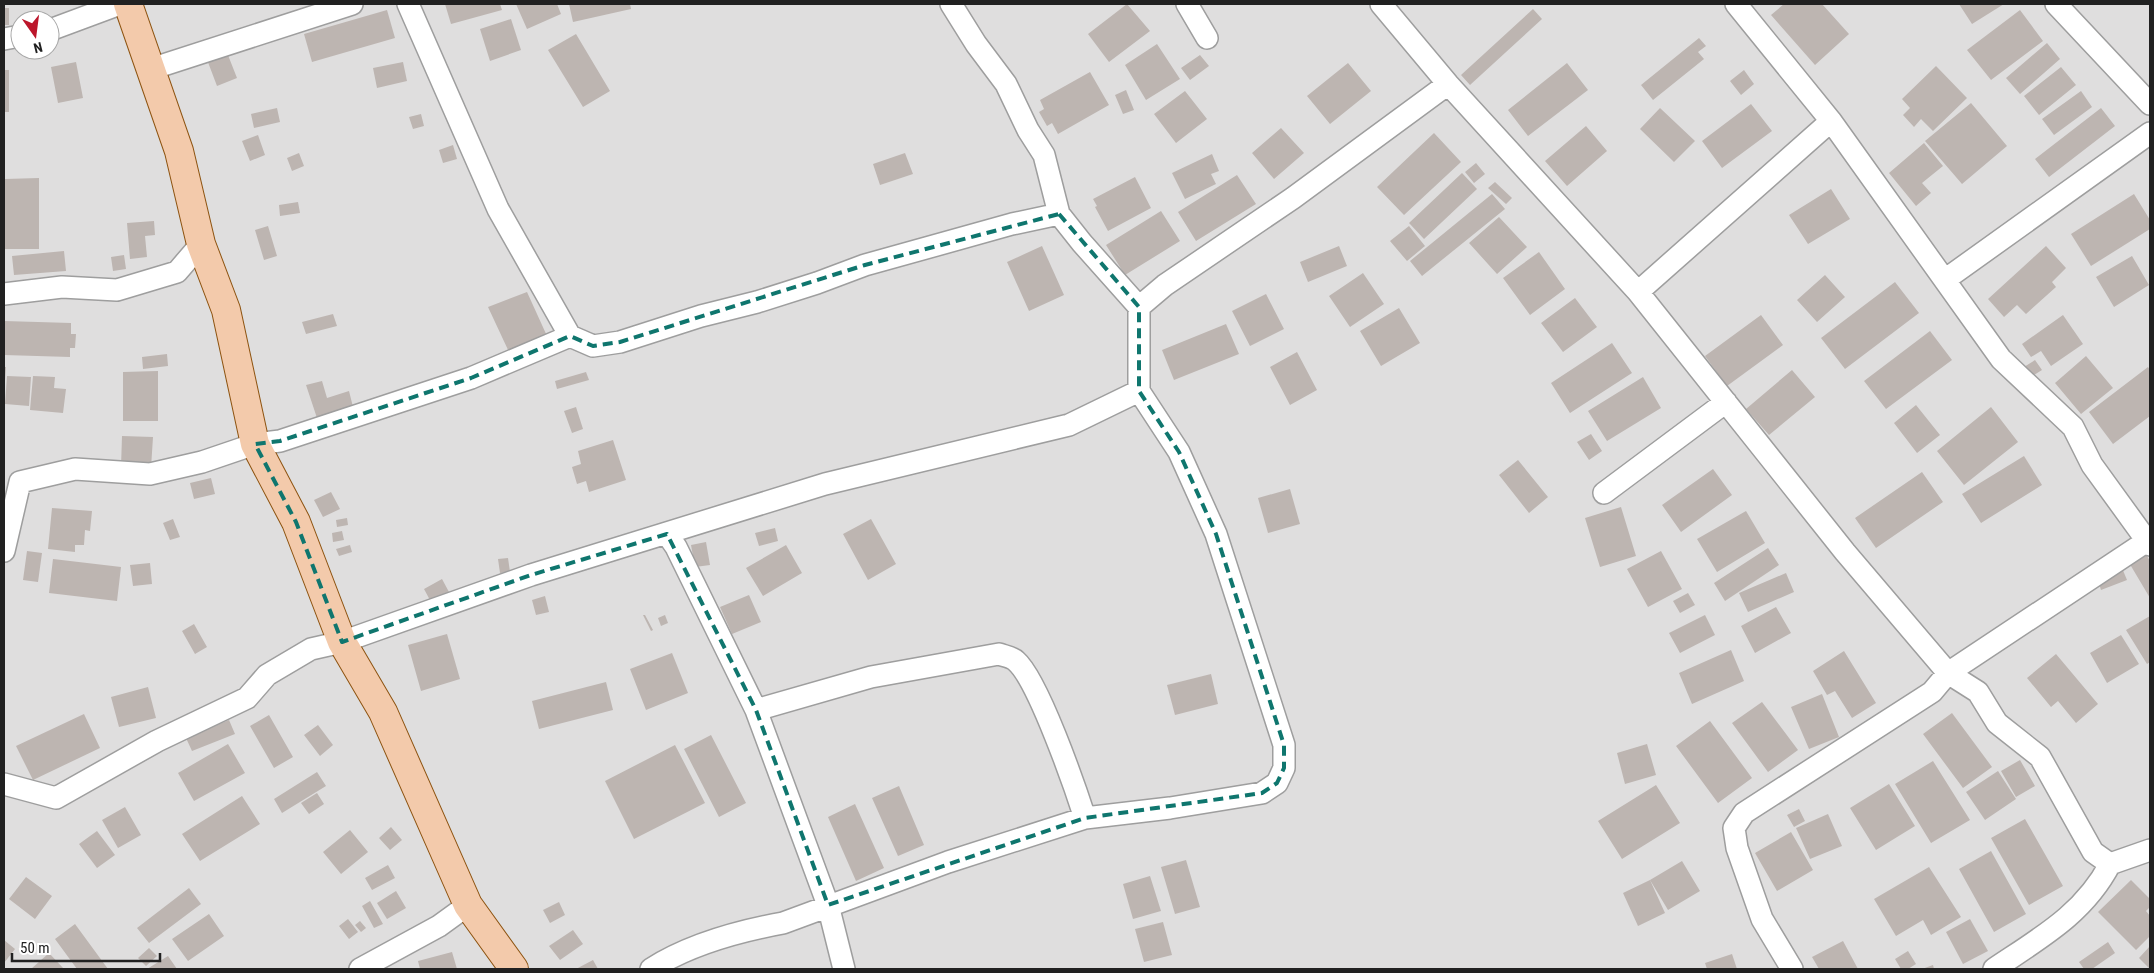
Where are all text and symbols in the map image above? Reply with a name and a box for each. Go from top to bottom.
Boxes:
north arrow [10,10,60,60]
text: N [32,39,44,56]
scale bar [12,930,160,962]
text: 50 m [20,939,50,957]

